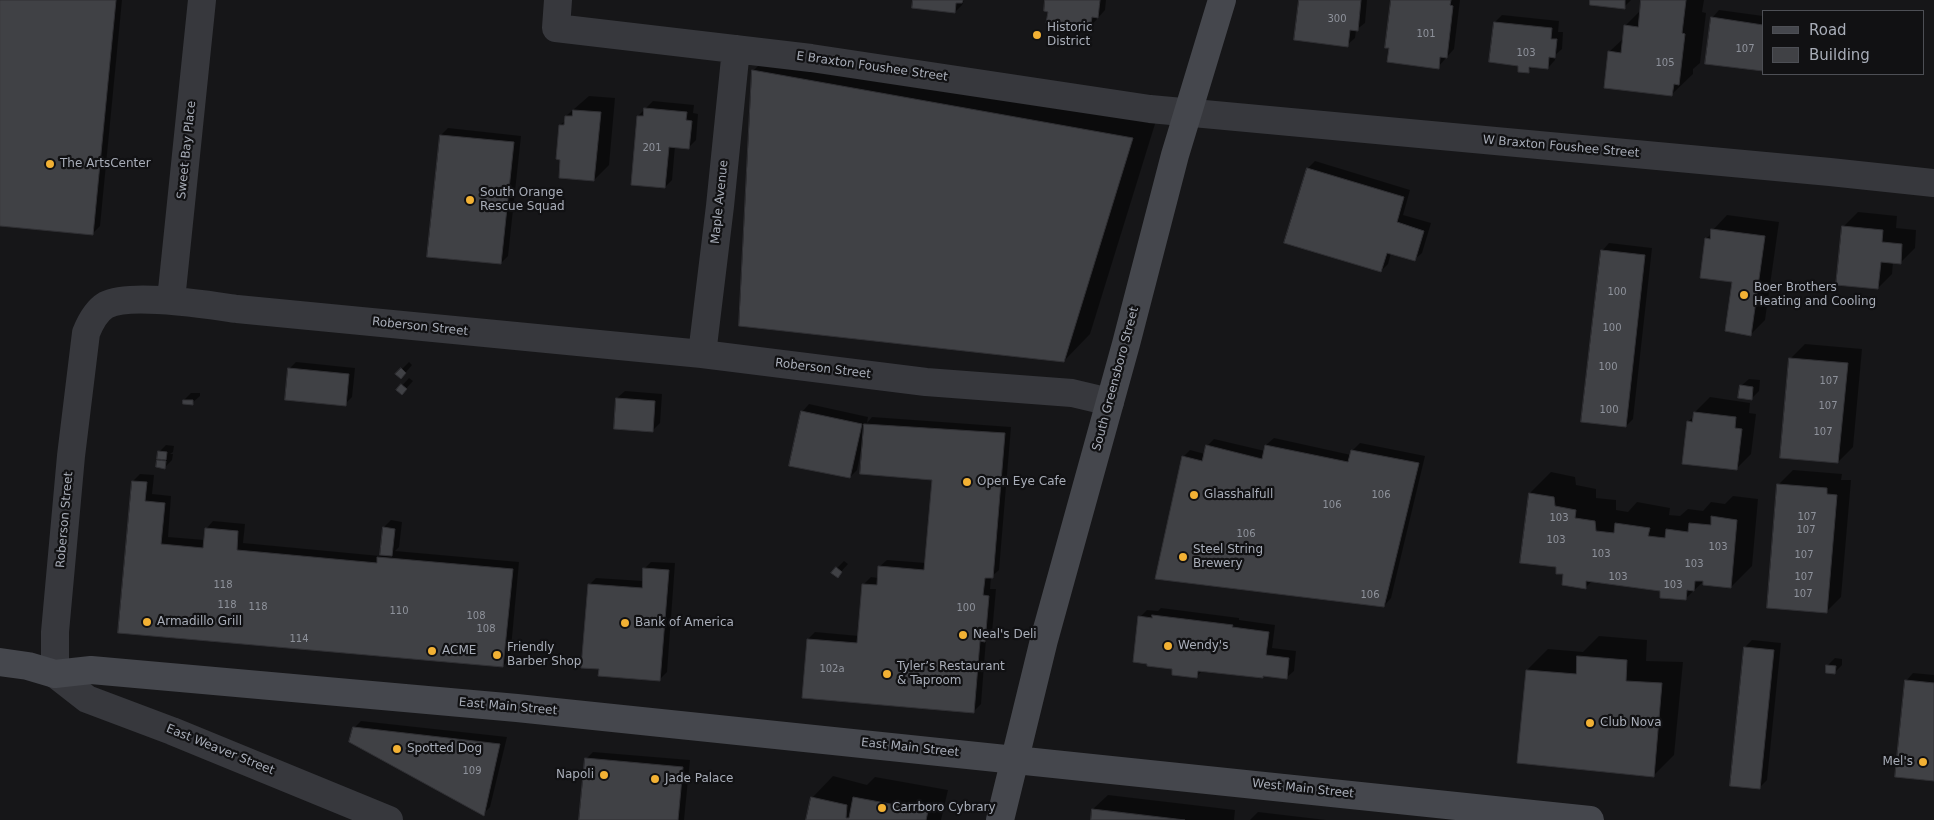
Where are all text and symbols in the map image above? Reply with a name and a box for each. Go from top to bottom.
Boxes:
legend [1762,10,1924,75]
house number: 300 [1327,13,1347,25]
place label: Historic District [1047,21,1093,49]
text: Road [1809,21,1847,39]
house number: 101 [1416,28,1436,40]
marker: Historic District [1031,29,1043,41]
house number: 107 [1735,43,1755,55]
text: Building [1809,46,1870,64]
house number: 103 [1516,47,1536,59]
street label: E Braxton Foushee Street [795,49,949,85]
house number: 105 [1655,57,1675,69]
street label: Sweet Bay Place [175,100,199,200]
street label: W Braxton Foushee Street [1482,133,1640,161]
house number: 201 [642,142,662,154]
place label: The ArtsCenter [60,157,151,171]
marker: The ArtsCenter [44,158,56,170]
street label: Maple Avenue [708,159,732,245]
place label: South Orange Rescue Squad [480,186,565,214]
marker: South Orange Rescue Squad [464,194,476,206]
place label: Boer Brothers Heating and Cooling [1754,281,1876,309]
house number: 100 [1607,286,1627,298]
marker: Boer Brothers Heating and Cooling [1738,289,1750,301]
street label: South Greensboro Street [1090,305,1142,453]
street label: Roberson Street [371,315,469,339]
house number: 100 [1602,322,1622,334]
street label: Roberson Street [774,356,872,382]
house number: 100 [1598,361,1618,373]
house number: 107 [1819,375,1839,387]
house number: 107 [1818,400,1838,412]
house number: 100 [1599,404,1619,416]
house number: 107 [1813,426,1833,438]
street label: Roberson Street [54,471,76,569]
place label: Open Eye Cafe [977,475,1066,489]
marker: Open Eye Cafe [961,476,973,488]
place label: Glasshalfull [1204,488,1273,502]
marker: Glasshalfull [1188,489,1200,501]
house number: 106 [1371,489,1391,501]
house number: 106 [1322,499,1342,511]
house number: 107 [1797,511,1817,523]
house number: 103 [1549,512,1569,524]
house number: 107 [1796,524,1816,536]
house number: 106 [1236,528,1256,540]
house number: 103 [1546,534,1566,546]
house number: 103 [1708,541,1728,553]
place label: Steel String Brewery [1193,543,1263,571]
house number: 103 [1591,548,1611,560]
house number: 107 [1794,549,1814,561]
marker: Steel String Brewery [1177,551,1189,563]
house number: 103 [1684,558,1704,570]
house number: 103 [1608,571,1628,583]
house number: 107 [1794,571,1814,583]
house number: 118 [213,579,233,591]
house number: 103 [1663,579,1683,591]
house number: 107 [1793,588,1813,600]
house number: 106 [1360,589,1380,601]
house number: 118 [217,599,237,611]
house number: 118 [248,601,268,613]
house number: 100 [956,602,976,614]
house number: 110 [389,605,409,617]
house number: 108 [466,610,486,622]
place label: Armadillo Grill [157,615,242,629]
marker: Armadillo Grill [141,616,153,628]
place label: Bank of America [635,616,734,630]
marker: Bank of America [619,617,631,629]
house number: 108 [476,623,496,635]
place label: Neal's Deli [973,628,1037,642]
marker: Neal's Deli [957,629,969,641]
house number: 114 [289,633,309,645]
place label: Wendy's [1178,639,1228,653]
marker: Wendy's [1162,640,1174,652]
place label: Friendly Barber Shop [507,641,581,669]
place label: ACME [442,644,476,658]
marker: ACME [426,645,438,657]
marker: Friendly Barber Shop [491,649,503,661]
place label: Tyler’s Restaurant & Taproom [897,660,1005,688]
house number: 102a [819,663,845,675]
marker: Tyler’s Restaurant & Taproom [881,668,893,680]
street label: East Main Street [458,696,558,718]
place label: Club Nova [1600,716,1662,730]
marker: Club Nova [1584,717,1596,729]
street label: East Weaver Street [164,722,276,778]
street label: East Main Street [860,736,960,760]
place label: Spotted Dog [407,742,482,756]
marker: Spotted Dog [391,743,403,755]
place label: Mel's [1882,755,1913,769]
marker: Mel's [1917,756,1929,768]
house number: 109 [462,765,482,777]
place label: Napoli [556,768,594,782]
marker: Napoli [598,769,610,781]
place label: Jade Palace [665,772,733,786]
marker: Jade Palace [649,773,661,785]
street label: West Main Street [1251,776,1355,802]
place label: Carrboro Cybrary [892,801,996,815]
marker: Carrboro Cybrary [876,802,888,814]

